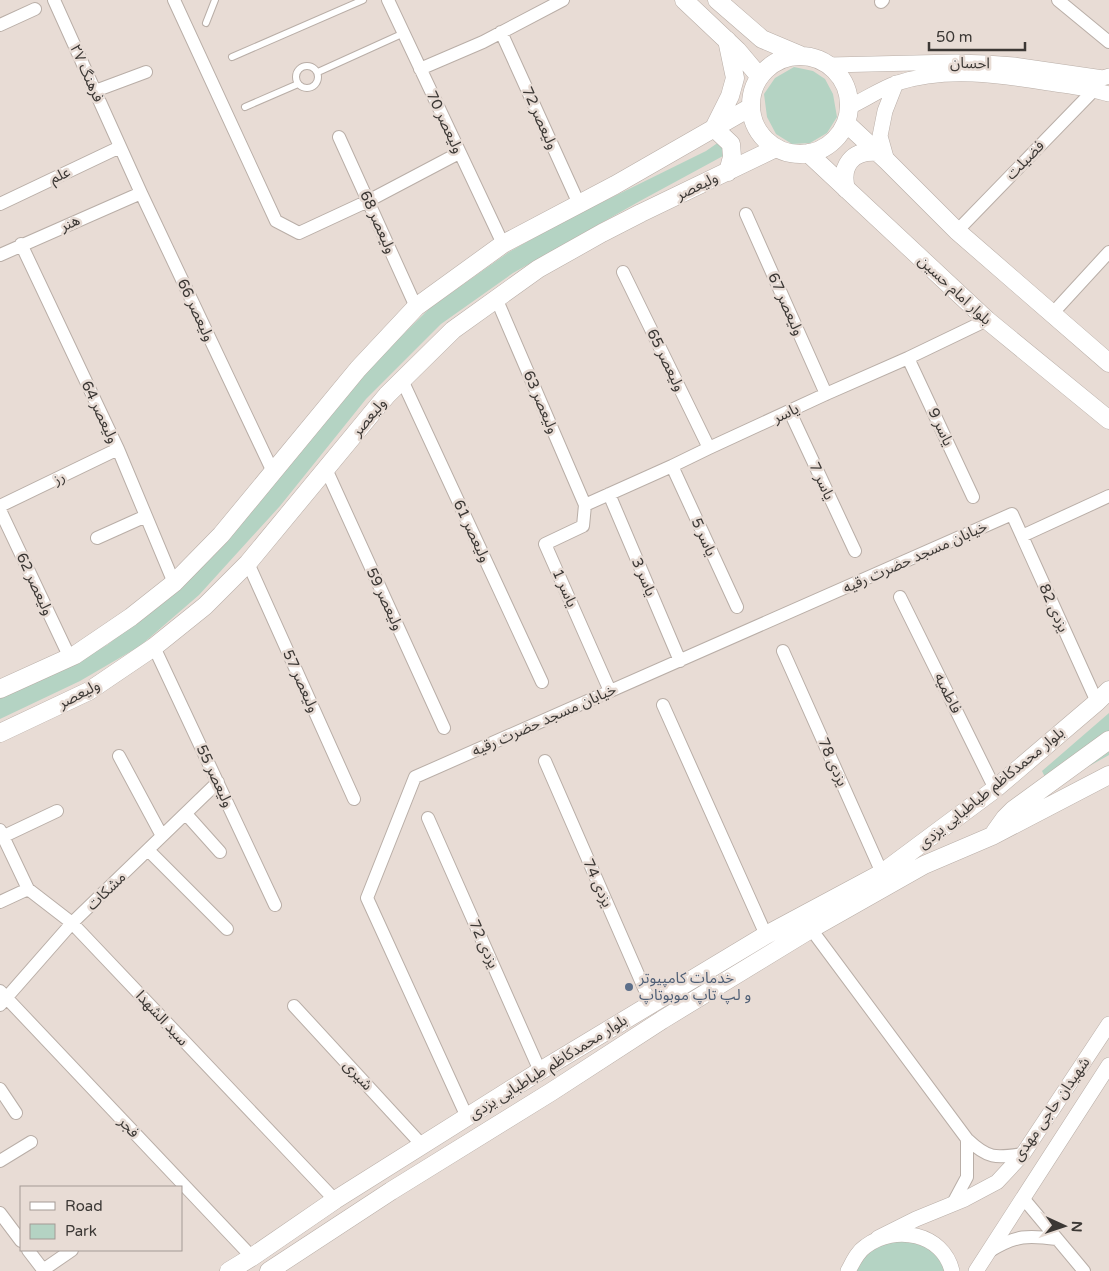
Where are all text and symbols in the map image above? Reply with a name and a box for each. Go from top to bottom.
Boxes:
scale bar [929,20,1025,52]
text: 50 m [936,28,973,46]
street label: فرهنگ ۲۷ [66,41,108,105]
street label: احسان [950,54,990,72]
street label: ولیعصر 72 [518,84,562,152]
street label: ولیعصر 70 [423,88,467,156]
street label: فضیلت [1002,136,1048,183]
street label: علم [47,162,74,189]
street label: ولیعصر [672,168,721,204]
street label: ولیعصر 68 [356,188,400,256]
street label: هنر [56,211,83,236]
street label: بلوار امام حسین [913,251,995,330]
street label: ولیعصر 67 [764,270,808,338]
street label: ولیعصر 66 [174,276,218,344]
street label: ولیعصر 65 [643,326,689,394]
street label: ولیعصر 63 [520,368,562,436]
street label: ولیعصر 64 [78,378,122,446]
street label: ولیعصر [347,394,390,440]
street label: یاسر [769,399,802,427]
street label: یاسر 9 [924,405,958,449]
street label: یاسر 7 [805,459,839,503]
street label: رز [49,467,68,489]
street label: ولیعصر 61 [450,497,494,565]
street label: یاسر 5 [688,515,720,559]
street label: خیابان مسجد حضرت رقیه [840,517,990,597]
street label: ولیعصر 62 [13,550,57,618]
street label: یاسر 3 [628,555,660,599]
street label: ولیعصر 59 [363,565,407,633]
street label: یاسر 1 [549,566,581,610]
street label: یزدی 82 [1035,581,1073,635]
street label: ولیعصر 57 [279,647,323,715]
street label: فاطمیه [931,670,966,716]
street label: ولیعصر [54,676,103,713]
street label: خیابان مسجد حضرت رقیه [469,680,619,760]
street label: بلوار محمدکاظم طباطبایی یزدی [914,723,1069,854]
street label: یزدی 78 [814,735,852,789]
street label: ولیعصر 55 [193,742,237,810]
street label: یزدی 74 [579,856,617,910]
street label: مشکات [83,868,129,914]
street label: یزدی 72 [465,917,503,971]
place label: خدمات کامپیوتر و لپ تاپ موبوتاپ [638,969,751,1005]
marker: خدمات کامپیوتر و لپ تاپ موبوتاپ [623,981,635,993]
street label: سید الشهدا [132,987,192,1049]
street label: بلوار محمدکاظم طباطبایی یزدی [466,1011,631,1125]
street label: شهیدان حاجی مهدی [1008,1053,1094,1164]
street label: شیری [340,1056,377,1094]
street label: فجر [114,1112,143,1141]
legend [20,1186,182,1251]
text: Road [65,1197,103,1215]
north arrow [1039,1201,1089,1251]
text: N [1068,1221,1085,1233]
text: Park [65,1222,97,1240]

